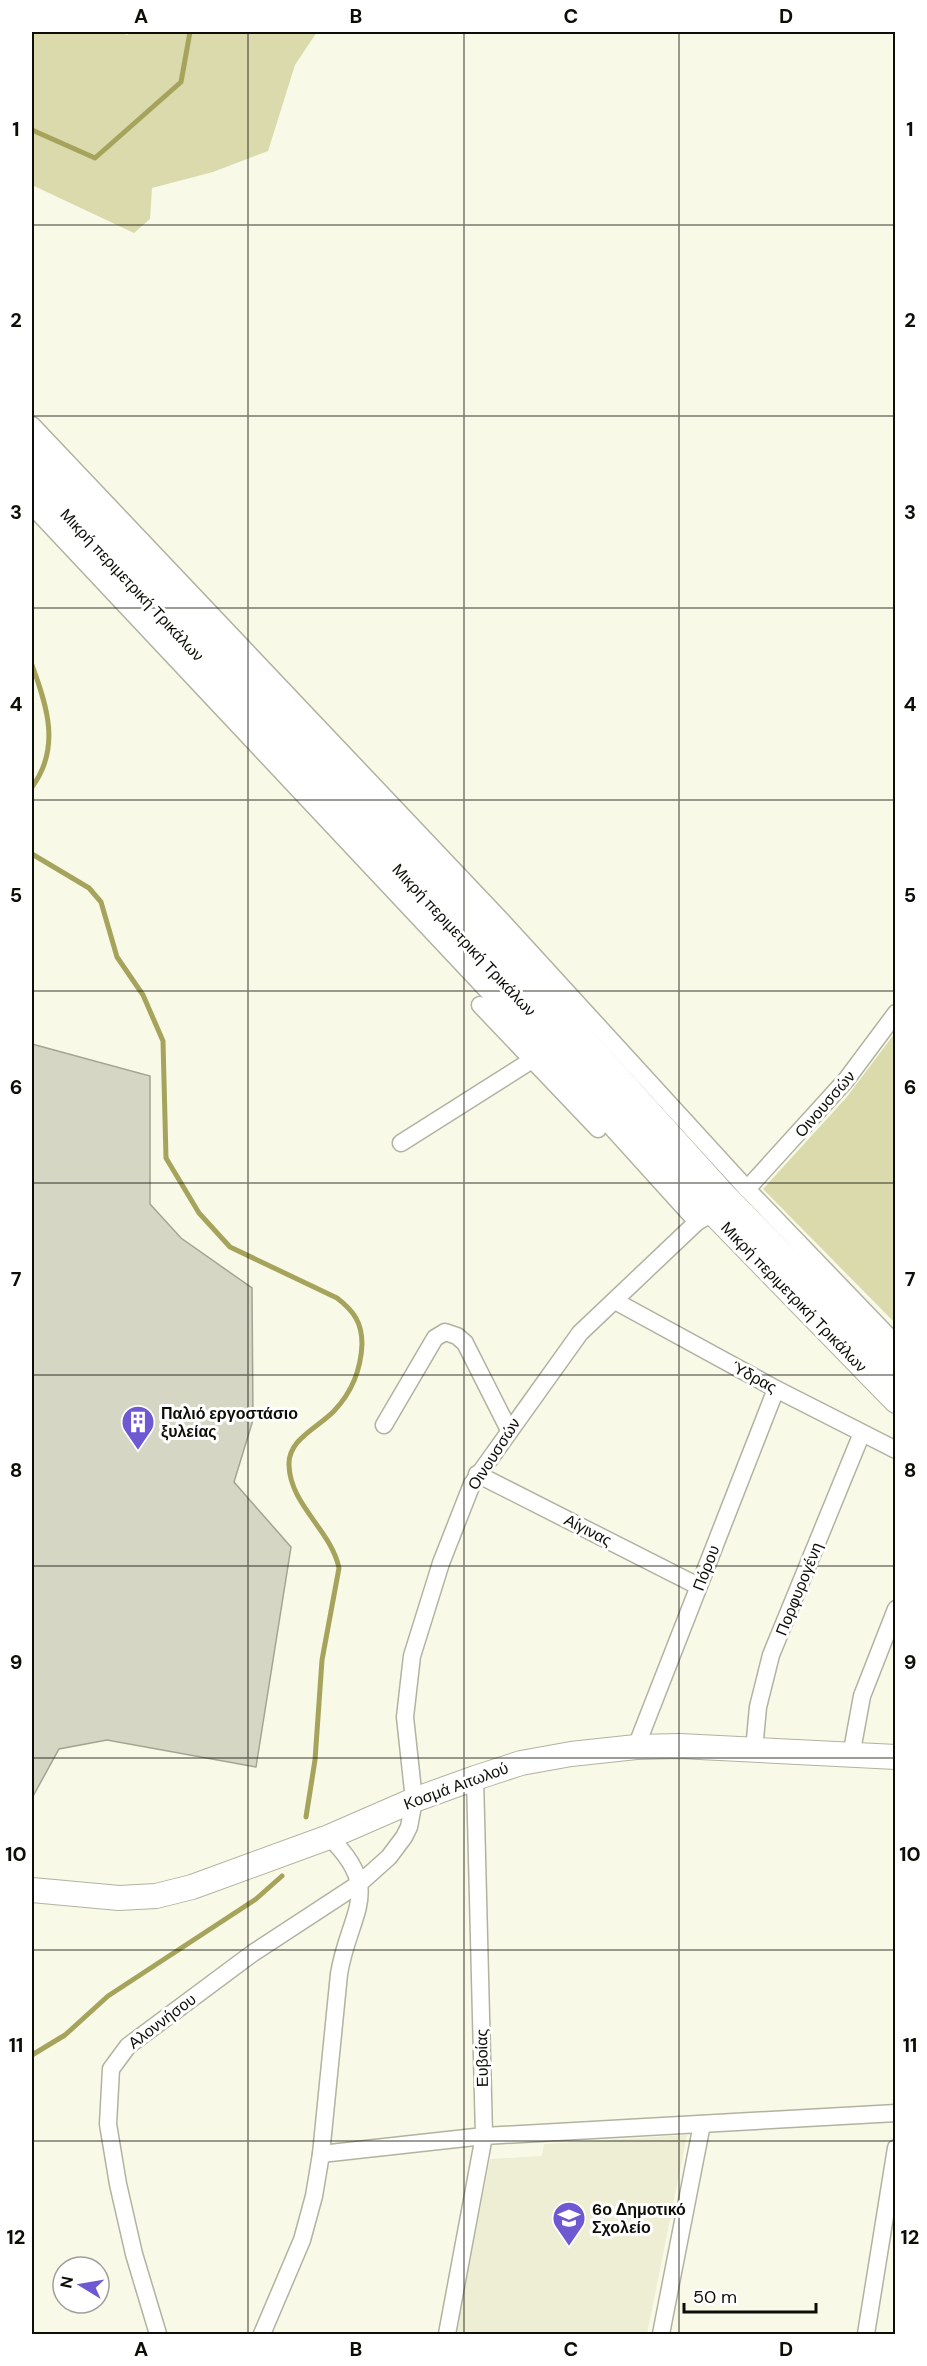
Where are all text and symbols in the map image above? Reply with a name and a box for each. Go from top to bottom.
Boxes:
text: A [134,3,148,29]
text: B [350,3,362,29]
text: C [564,3,578,29]
text: D [779,3,793,29]
text: 1 [12,116,20,142]
text: 1 [906,116,914,142]
text: 2 [10,307,22,333]
text: 2 [904,307,916,333]
text: 3 [10,499,22,525]
text: 3 [904,499,916,525]
street label: Μικρή περιμετρική Τρικάλων [56,504,208,666]
text: 4 [10,691,23,717]
text: 4 [904,691,917,717]
street label: Μικρή περιμετρική Τρικάλων [388,859,540,1021]
text: 5 [10,882,22,908]
text: 5 [904,882,916,908]
street label: Οινουσσών [790,1066,860,1142]
text: 6 [10,1074,22,1100]
text: 6 [904,1074,916,1100]
street label: Μικρή περιμετρική Τρικάλων [716,1217,872,1377]
text: 7 [11,1266,22,1292]
text: 7 [905,1266,916,1292]
street label: Ύδρας [728,1356,781,1398]
place label: Παλιό εργοστάσιο ξυλείας [161,1403,298,1442]
building icon: Παλιό εργοστάσιο ξυλείας [120,1404,156,1451]
street label: Οινουσσών [463,1414,525,1494]
text: 8 [10,1457,22,1483]
text: 8 [904,1457,916,1483]
street label: Αίγινας [561,1509,616,1551]
street label: Πορφυρογένη [771,1539,827,1639]
street label: Πόρου [688,1542,724,1594]
text: 9 [10,1649,22,1675]
text: 9 [904,1649,916,1675]
street label: Κοσμά Αιτωλού [401,1757,511,1815]
text: 10 [5,1841,27,1867]
text: 10 [899,1841,921,1867]
street label: Αλοννήσου [124,1989,200,2053]
street label: Ευβοίας [471,2029,493,2087]
text: 11 [9,2032,23,2058]
text: 11 [903,2032,917,2058]
place label: 6ο Δημοτικό Σχολείο [592,2199,686,2238]
school or university icon: 6ο Δημοτικό Σχολείο [551,2200,587,2247]
text: 12 [7,2224,25,2250]
text: 12 [901,2224,919,2250]
north arrow [51,2255,111,2315]
text: N [55,2275,78,2290]
scale bar [684,2276,816,2314]
text: 50 m [693,2285,737,2309]
text: A [134,2336,148,2362]
text: B [350,2336,362,2362]
text: C [564,2336,578,2362]
text: D [779,2336,793,2362]

